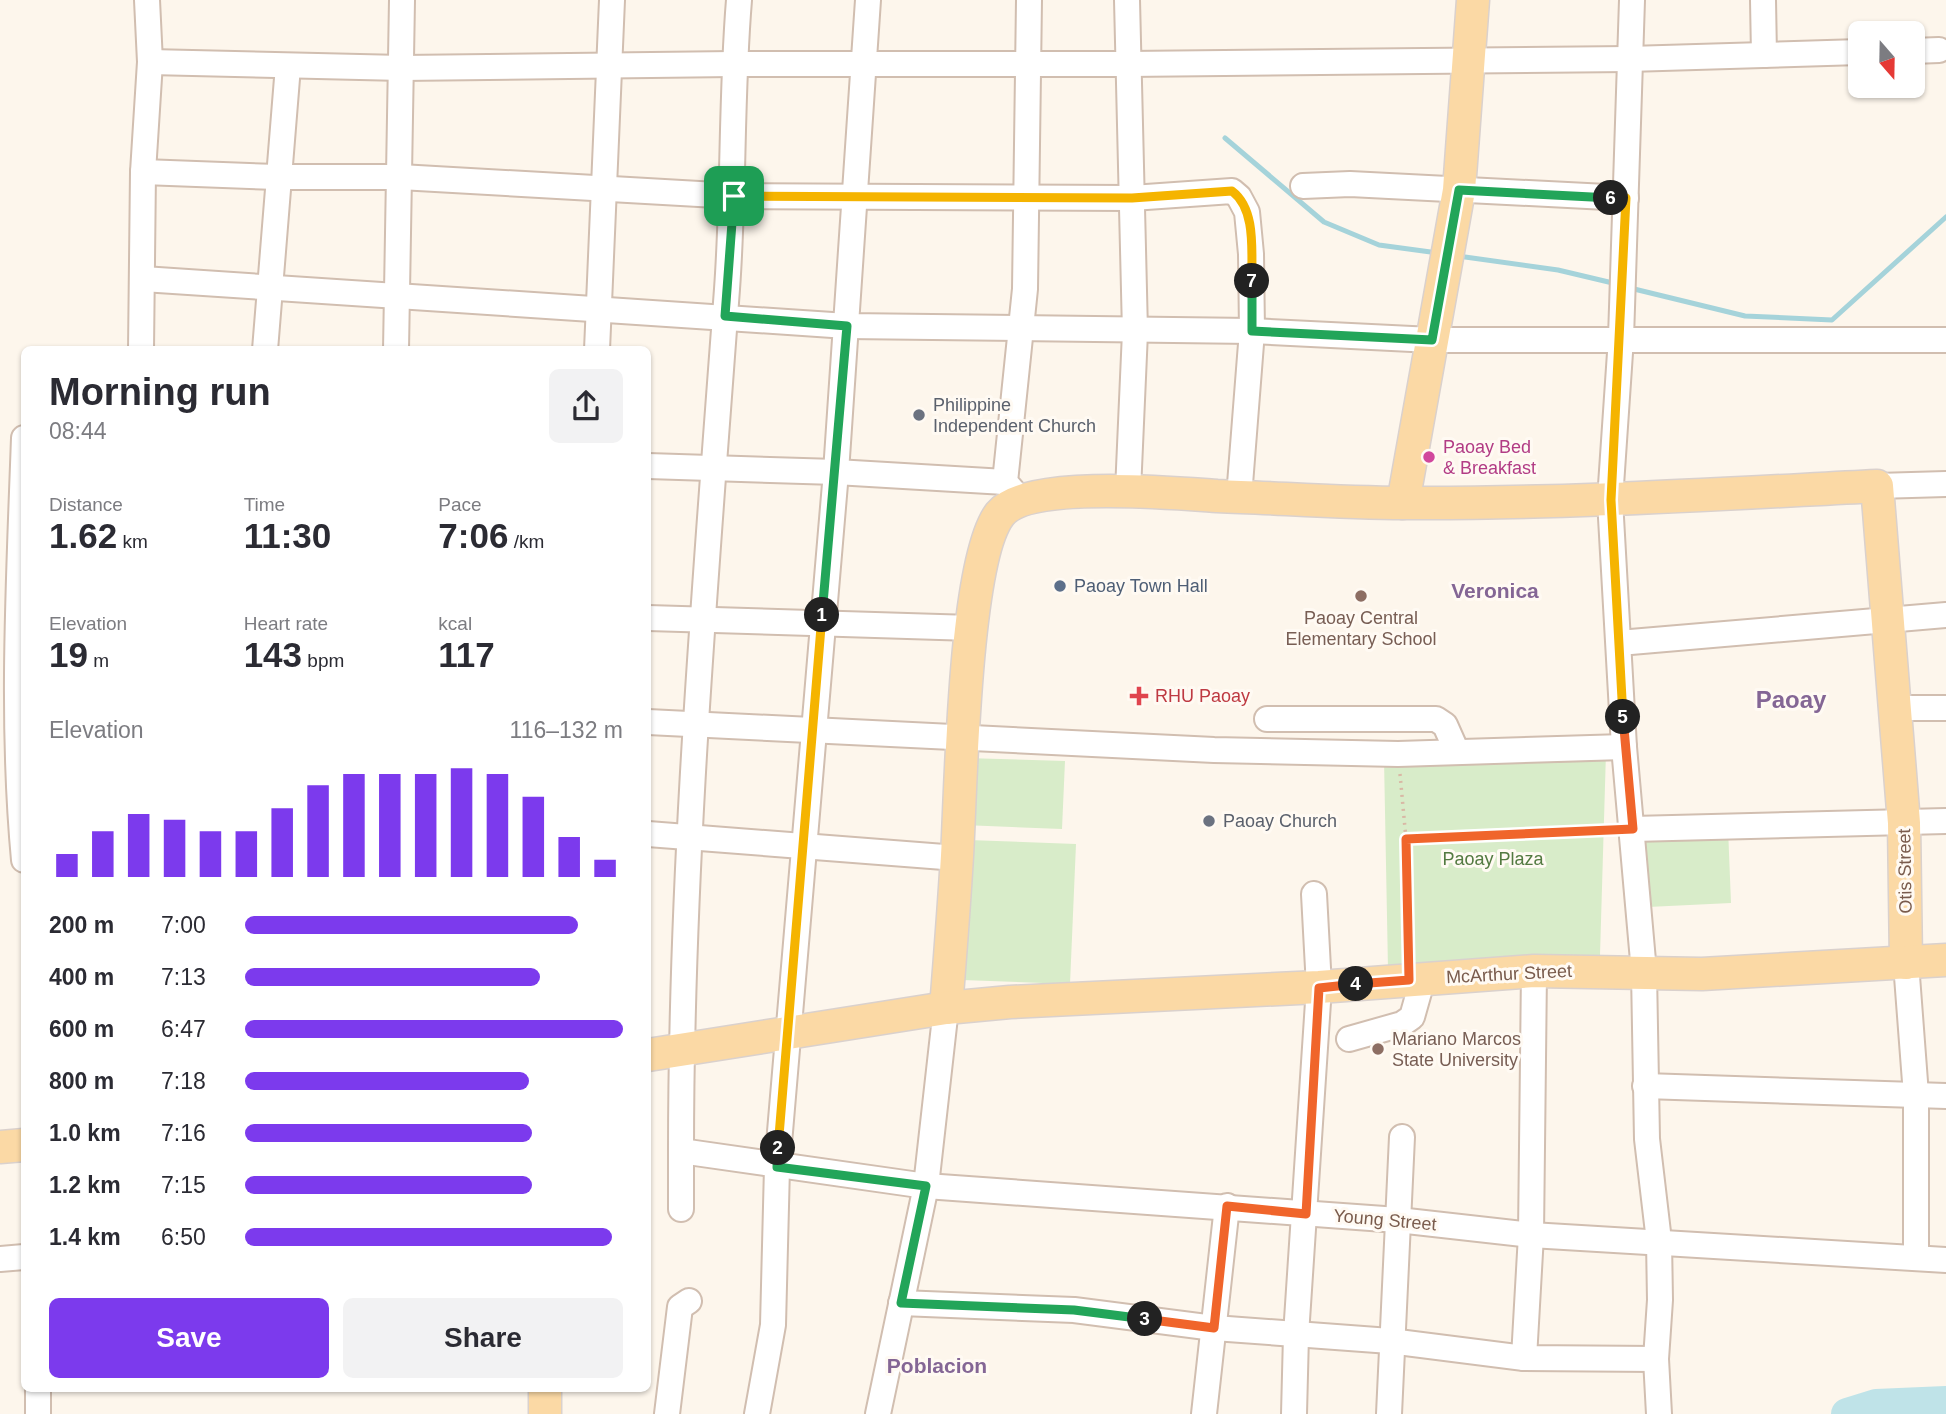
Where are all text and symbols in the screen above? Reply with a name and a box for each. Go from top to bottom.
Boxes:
north arrow [1848,21,1925,98]
map controls [1848,21,1925,98]
pin [704,166,764,226]
icon: arrive [715,177,753,215]
pin: 6 [1594,180,1628,216]
text: 6 [1605,187,1616,208]
pin: 7 [1234,264,1270,298]
text: 7 [1246,270,1257,291]
button: share [549,369,623,443]
text: Morning run [49,371,271,413]
place label: Philippine Independent Church [933,395,1096,436]
marker: Philippine Independent Church [911,407,927,423]
text: 08:44 [49,418,107,444]
place label: Paoay Bed & Breakfast [1443,437,1536,478]
marker: Paoay Bed & Breakfast [1421,449,1437,465]
text: Distance [49,494,123,515]
text: Time [244,494,285,515]
text: Pace [438,494,482,515]
text: 1.62 [49,516,117,555]
text: 11:30 [244,516,331,555]
text: 7:06 [438,516,508,555]
text: km [117,531,148,552]
text: /km [508,531,544,552]
place label: Paoay Town Hall [1074,576,1208,596]
marker: Paoay Town Hall [1052,578,1068,594]
district label: Veronica [1451,579,1539,602]
marker: Paoay Central Elementary School [1353,588,1369,604]
pin: 1 [804,598,840,632]
text: 1 [816,604,827,625]
place label: Paoay Central Elementary School [1285,608,1437,649]
text: Elevation [49,613,127,634]
text: Heart rate [244,613,328,634]
text: kcal [438,613,472,634]
text: 19 [49,635,88,674]
text: 143 [244,635,302,674]
text: 117 [438,635,495,674]
text: m [88,650,109,671]
text: bpm [302,650,344,671]
marker: RHU Paoay [1129,686,1149,706]
place label: RHU Paoay [1155,686,1250,706]
district label: Paoay [1756,686,1827,713]
pin: 5 [1606,700,1640,734]
text: 5 [1617,706,1628,727]
text: Elevation [49,717,144,743]
text: 116–132 m [510,717,623,743]
place label: Paoay Church [1223,811,1337,831]
marker: Paoay Church [1201,813,1217,829]
street label: Otis Street [1894,828,1916,914]
park label: Paoay Plaza [1442,849,1545,869]
text: 200 m [49,912,114,938]
text: 7:00 [161,912,206,938]
street label: McArthur Street [1446,961,1572,987]
text: 400 m [49,964,114,990]
text: 7:13 [161,964,206,990]
pin: 4 [1338,967,1374,1002]
text: 4 [1350,973,1361,994]
text: 600 m [49,1016,114,1042]
text: 6:47 [161,1016,206,1042]
place label: Mariano Marcos State University [1392,1029,1521,1070]
marker: Mariano Marcos State University [1370,1041,1386,1057]
text: 800 m [49,1068,114,1094]
text: 7:18 [161,1068,206,1094]
text: 1.0 km [49,1120,121,1146]
text: 7:16 [161,1120,206,1146]
pin: 2 [760,1130,796,1166]
text: 2 [772,1137,783,1158]
text: 1.2 km [49,1172,121,1198]
text: 7:15 [161,1172,206,1198]
street label: Young Street [1333,1206,1437,1234]
text: 1.4 km [49,1224,121,1250]
text: 6:50 [161,1224,206,1250]
button: Save [49,1298,329,1378]
button: Share [343,1298,623,1378]
pin: 3 [1128,1302,1162,1336]
text: 3 [1139,1308,1150,1329]
district label: Poblacion [887,1354,987,1377]

